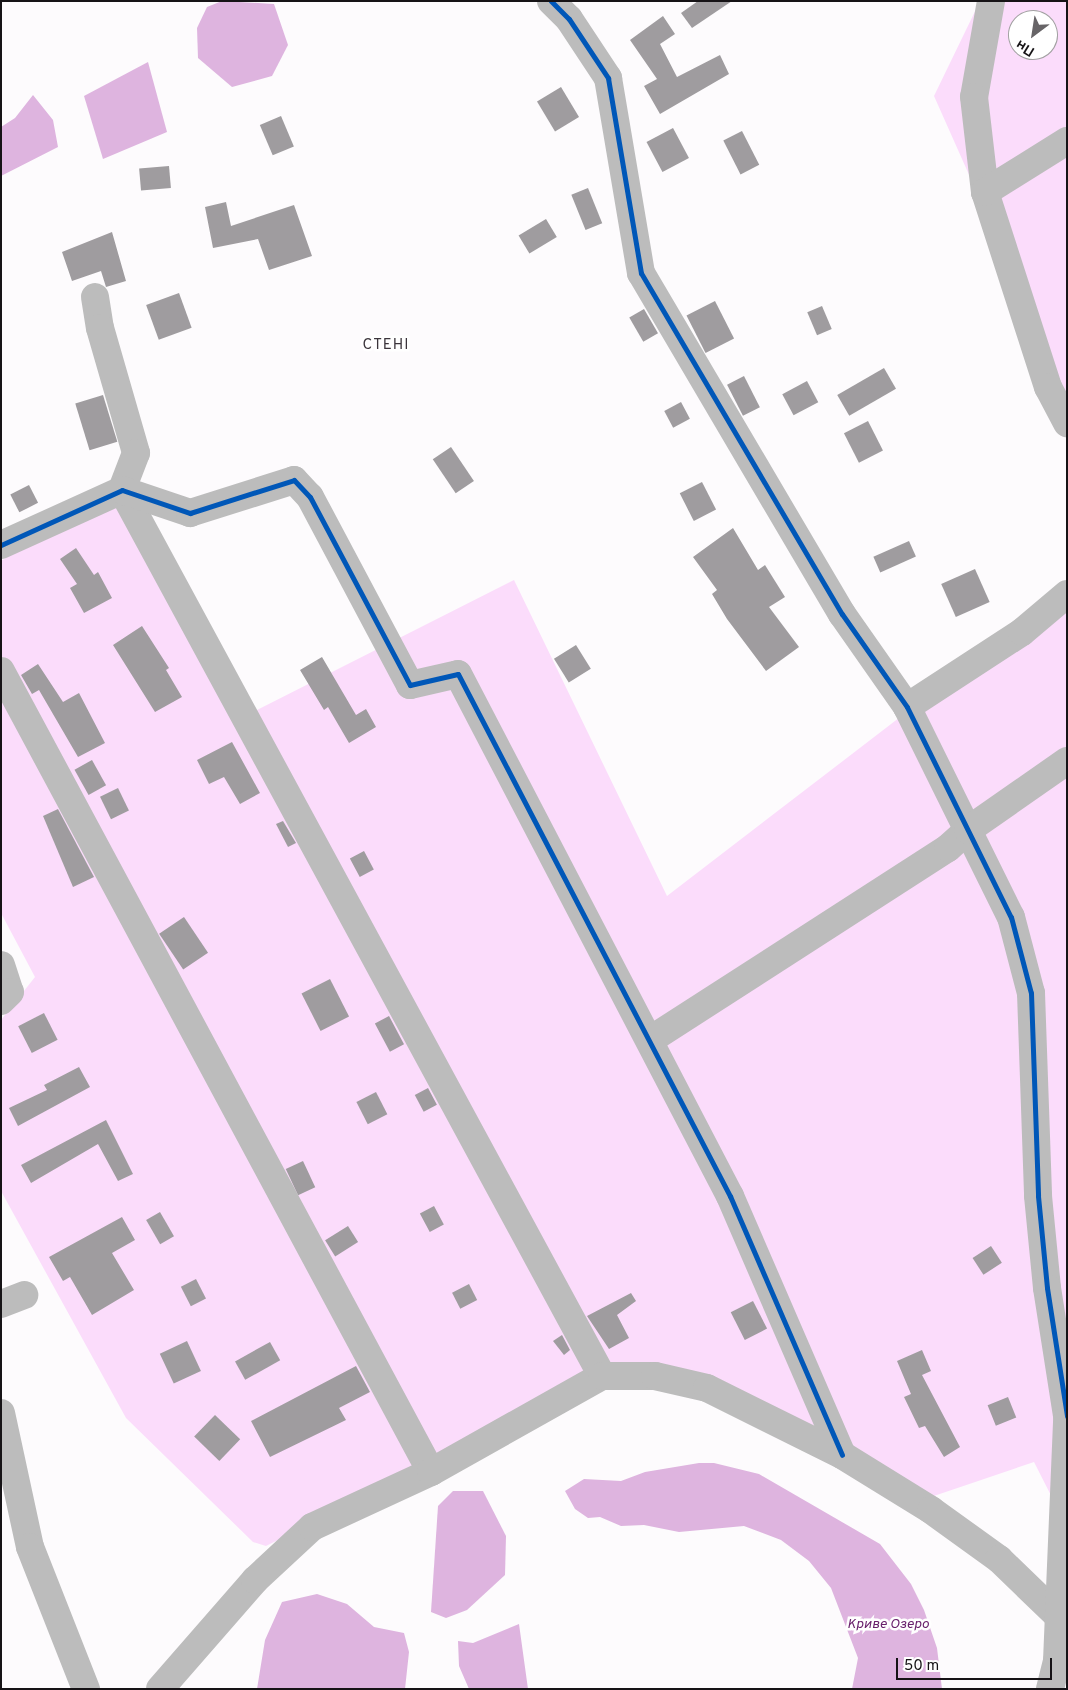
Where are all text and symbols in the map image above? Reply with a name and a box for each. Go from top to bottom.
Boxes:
north arrow [1008,10,1058,60]
text: Пн [1013,35,1038,60]
district label: СТЕНІ [362,337,410,355]
water label: Криве Озеро [847,1617,929,1633]
scale bar [898,1648,1054,1680]
text: 50 m [904,1657,939,1676]

